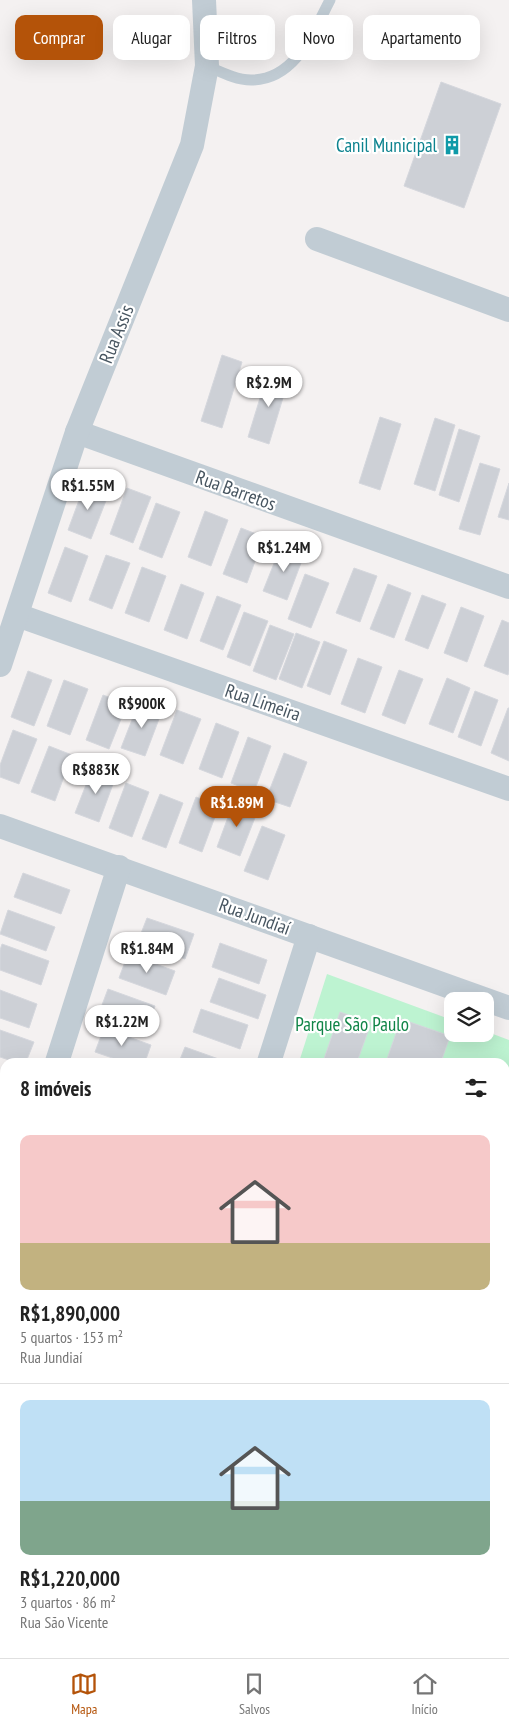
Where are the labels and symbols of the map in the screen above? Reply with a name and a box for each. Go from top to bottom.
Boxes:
place label: Canil Municipal [336,133,438,157]
building icon: Canil Municipal [441,134,463,156]
street label: Rua Assis [93,301,139,367]
pin: R$2.9M [228,366,310,408]
street label: Rua Barretos [193,464,279,516]
pin: R$1.55M [42,468,134,511]
pin: R$1.24M [238,530,330,573]
street label: Rua Limeira [222,678,304,726]
pin: R$900K [101,686,183,729]
pin: R$883K [55,752,137,795]
pin: R$1.89M [191,786,283,828]
street label: Rua Jundiaí [216,892,294,940]
pin: R$1.84M [101,932,193,974]
pin: R$1.22M [76,1004,168,1047]
park label: Parque São Paulo [295,1012,409,1036]

